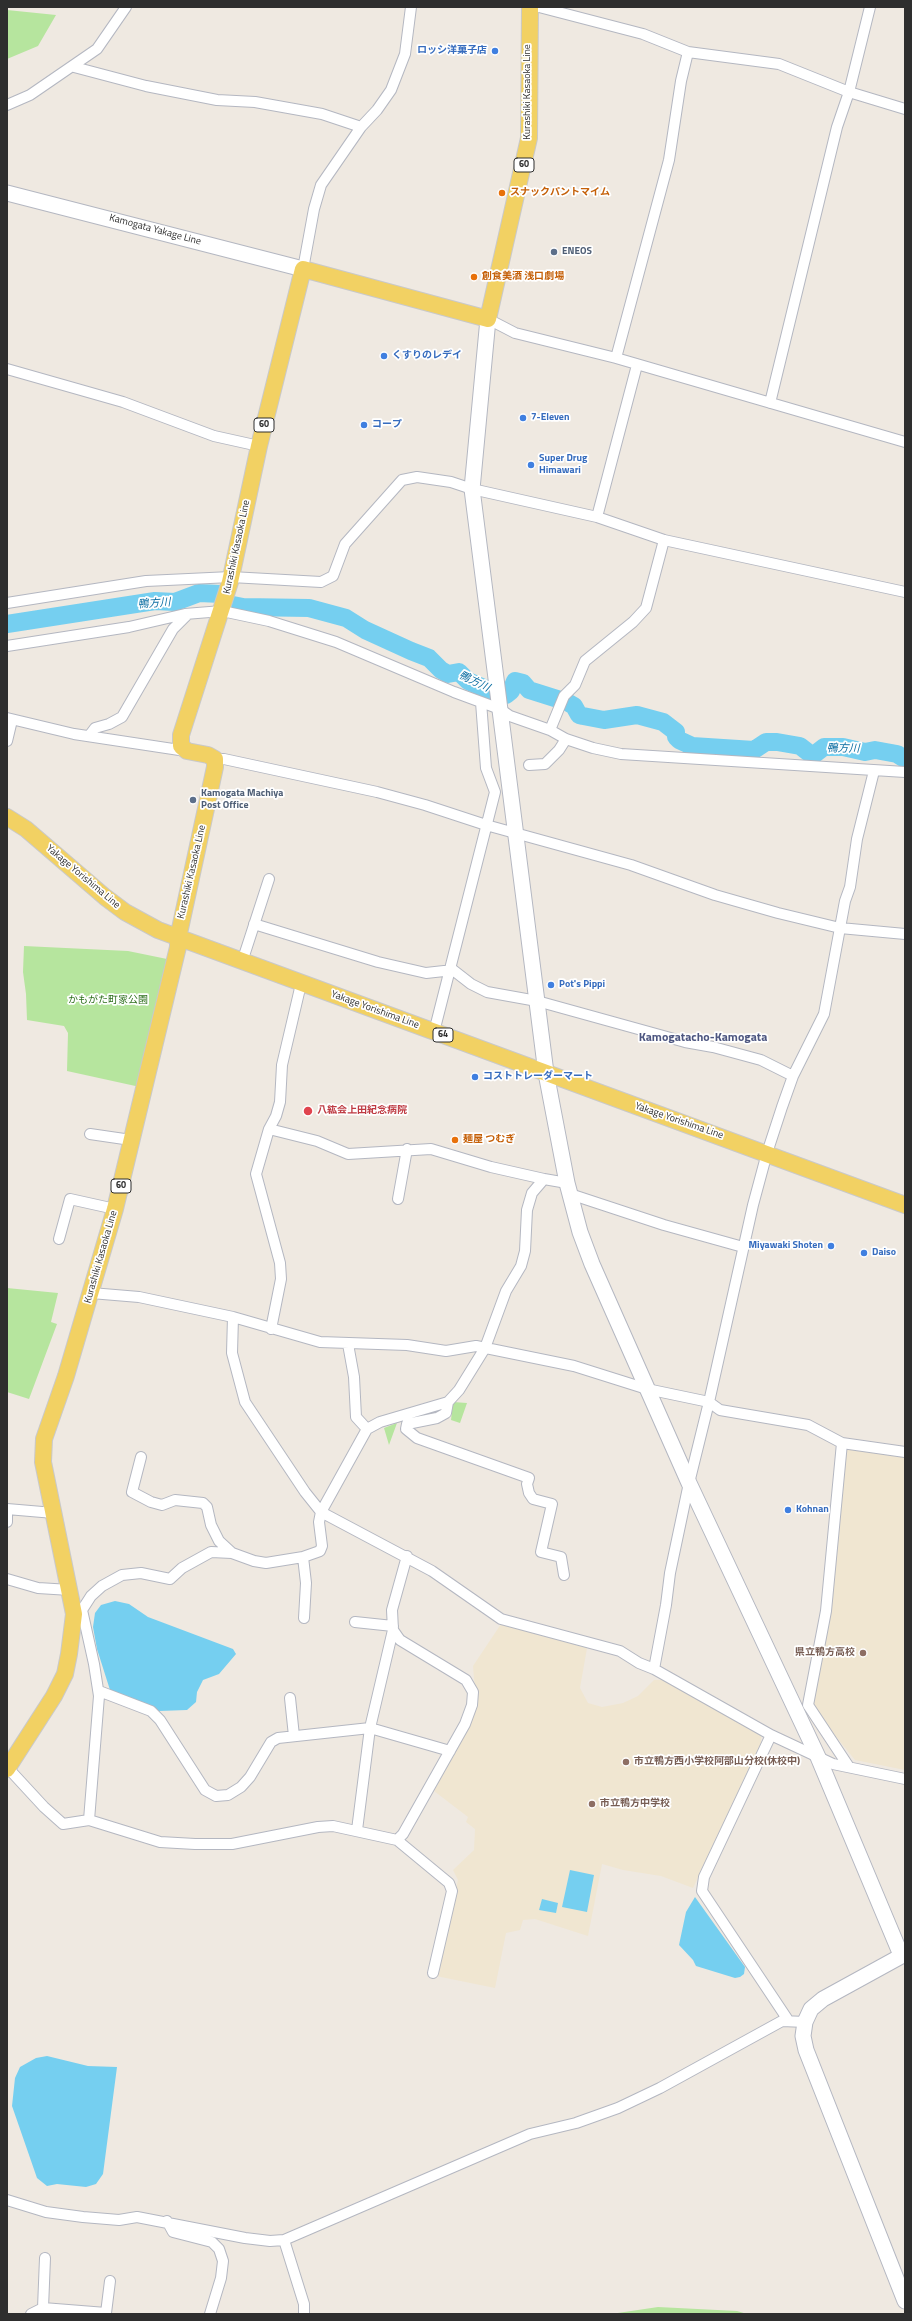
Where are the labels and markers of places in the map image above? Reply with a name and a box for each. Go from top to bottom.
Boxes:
place label: ロッシ洋菓子店 [417,45,487,57]
marker: ロッシ洋菓子店 [490,46,500,56]
place label: スナックパントマイム [510,187,610,199]
marker: スナックパントマイム [497,188,507,198]
place label: ENEOS [562,246,592,258]
marker: ENEOS [549,247,559,257]
place label: 創食美酒 浅口劇場 [482,271,564,283]
marker: 創食美酒 浅口劇場 [469,272,479,282]
place label: くすりのレデイ [392,350,462,362]
marker: くすりのレデイ [379,351,389,361]
place label: 7-Eleven [531,412,569,424]
marker: 7-Eleven [518,413,528,423]
place label: コープ [372,419,402,431]
marker: コープ [359,420,369,430]
place label: Super Drug Himawari [539,453,587,476]
marker: Super Drug Himawari [526,460,536,470]
place label: Kamogata Machiya Post Office [201,788,283,812]
marker: Kamogata Machiya Post Office [188,795,198,805]
place label: Pot's Pippi [559,979,605,991]
marker: Pot's Pippi [546,980,556,990]
place label: コストトレーダーマート [483,1071,593,1083]
marker: コストトレーダーマート [470,1072,480,1082]
marker: 八紘会上田紀念病院 [302,1105,314,1117]
place label: 八紘会上田紀念病院 [317,1105,407,1117]
place label: 麺屋 つむぎ [463,1134,515,1146]
marker: 麺屋 つむぎ [450,1135,460,1145]
place label: Miyawaki Shoten [749,1240,823,1252]
marker: Miyawaki Shoten [826,1241,836,1251]
place label: Daiso [872,1247,896,1259]
marker: Daiso [859,1248,869,1258]
place label: Kohnan [796,1504,829,1516]
marker: Kohnan [783,1505,793,1515]
place label: 県立鴨方高校 [795,1647,855,1659]
marker: 県立鴨方高校 [858,1648,868,1658]
place label: 市立鴨方西小学校阿部山分校(休校中) [634,1756,800,1768]
marker: 市立鴨方西小学校阿部山分校(休校中) [621,1757,631,1767]
place label: 市立鴨方中学校 [600,1798,670,1810]
marker: 市立鴨方中学校 [587,1799,597,1809]

